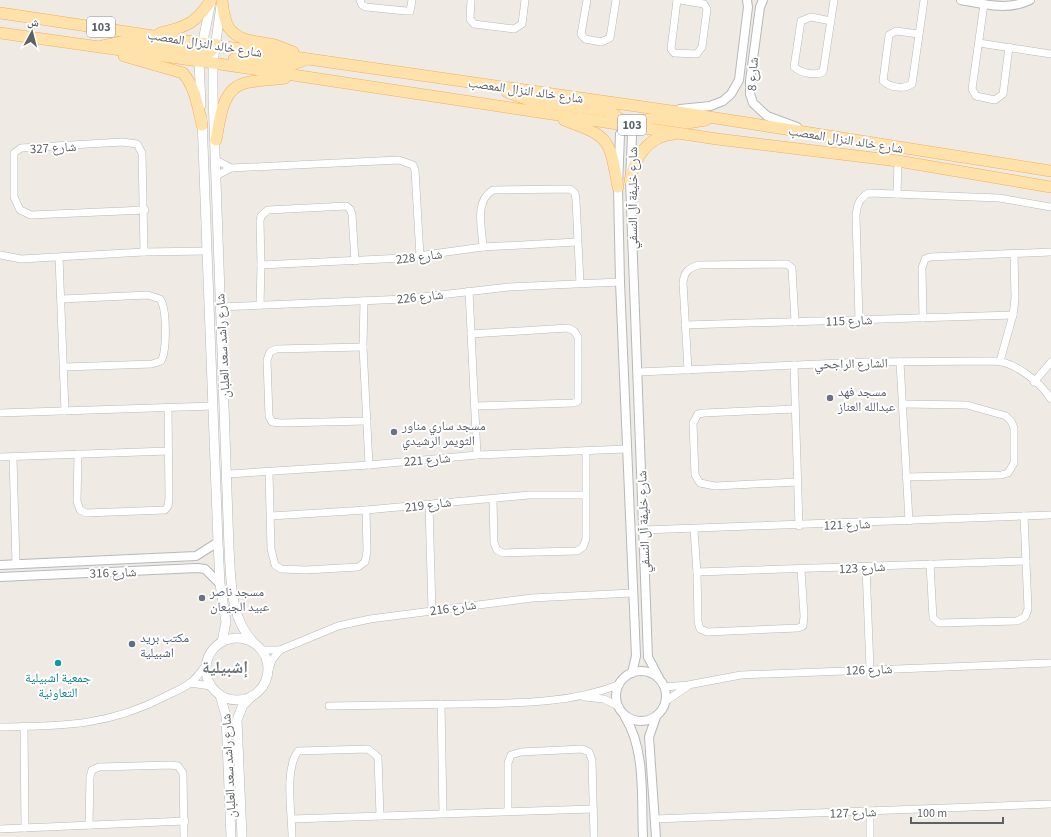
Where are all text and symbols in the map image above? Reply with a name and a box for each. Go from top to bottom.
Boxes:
north arrow [12,12,52,52]
text: ش [26,14,40,31]
road number: 103 [87,17,115,37]
street label: شارع خالد النزال المعصب [146,26,264,62]
street label: شارع 8 [743,57,763,91]
street label: شارع خالد النزال المعصب [467,74,585,108]
road number: 103 [618,115,646,135]
street label: شارع خالد النزال المعصب [787,122,905,158]
street label: شارع 327 [29,138,77,158]
street label: شارع خليفة آل النسفي [624,147,643,249]
street label: شارع 228 [395,245,443,269]
street label: شارع 226 [396,286,444,308]
street label: شارع راشد سعد العلبان [211,293,235,399]
street label: شارع 115 [825,311,873,331]
street label: الشارع الراجحي [814,354,888,375]
place label: مسجد فهد عبدالله العناز [837,383,896,416]
marker: مسجد فهد عبدالله العناز [825,393,835,403]
place label: مسجد ساري مناور الثويمر الرشيدي [401,417,486,451]
marker: مسجد ساري مناور الثويمر الرشيدي [389,427,399,437]
street label: شارع 221 [403,449,451,471]
street label: شارع خليفة آل النسفي [633,470,656,574]
street label: شارع 219 [404,493,452,517]
street label: شارع 121 [823,515,871,535]
street label: شارع 123 [838,558,886,578]
street label: شارع 316 [89,563,137,583]
place label: مسجد ناصر عبيد الجيعان [209,583,270,616]
marker: مسجد ناصر عبيد الجيعان [197,593,207,603]
street label: شارع 216 [429,596,478,620]
place label: مكتب بريد اشبيلية [140,629,189,662]
marker: مكتب بريد اشبيلية [127,639,137,649]
district label: إشبيلية [202,656,248,680]
marker: جمعية اشبيلية التعاونية [53,658,63,668]
street label: شارع 126 [845,660,893,680]
place label: جمعية اشبيلية التعاونية [25,669,91,702]
street label: شارع راشد سعد العلبان [217,713,241,819]
scale bar [911,799,1003,825]
street label: شارع 127 [829,803,877,823]
text: 100 m [917,805,947,822]

